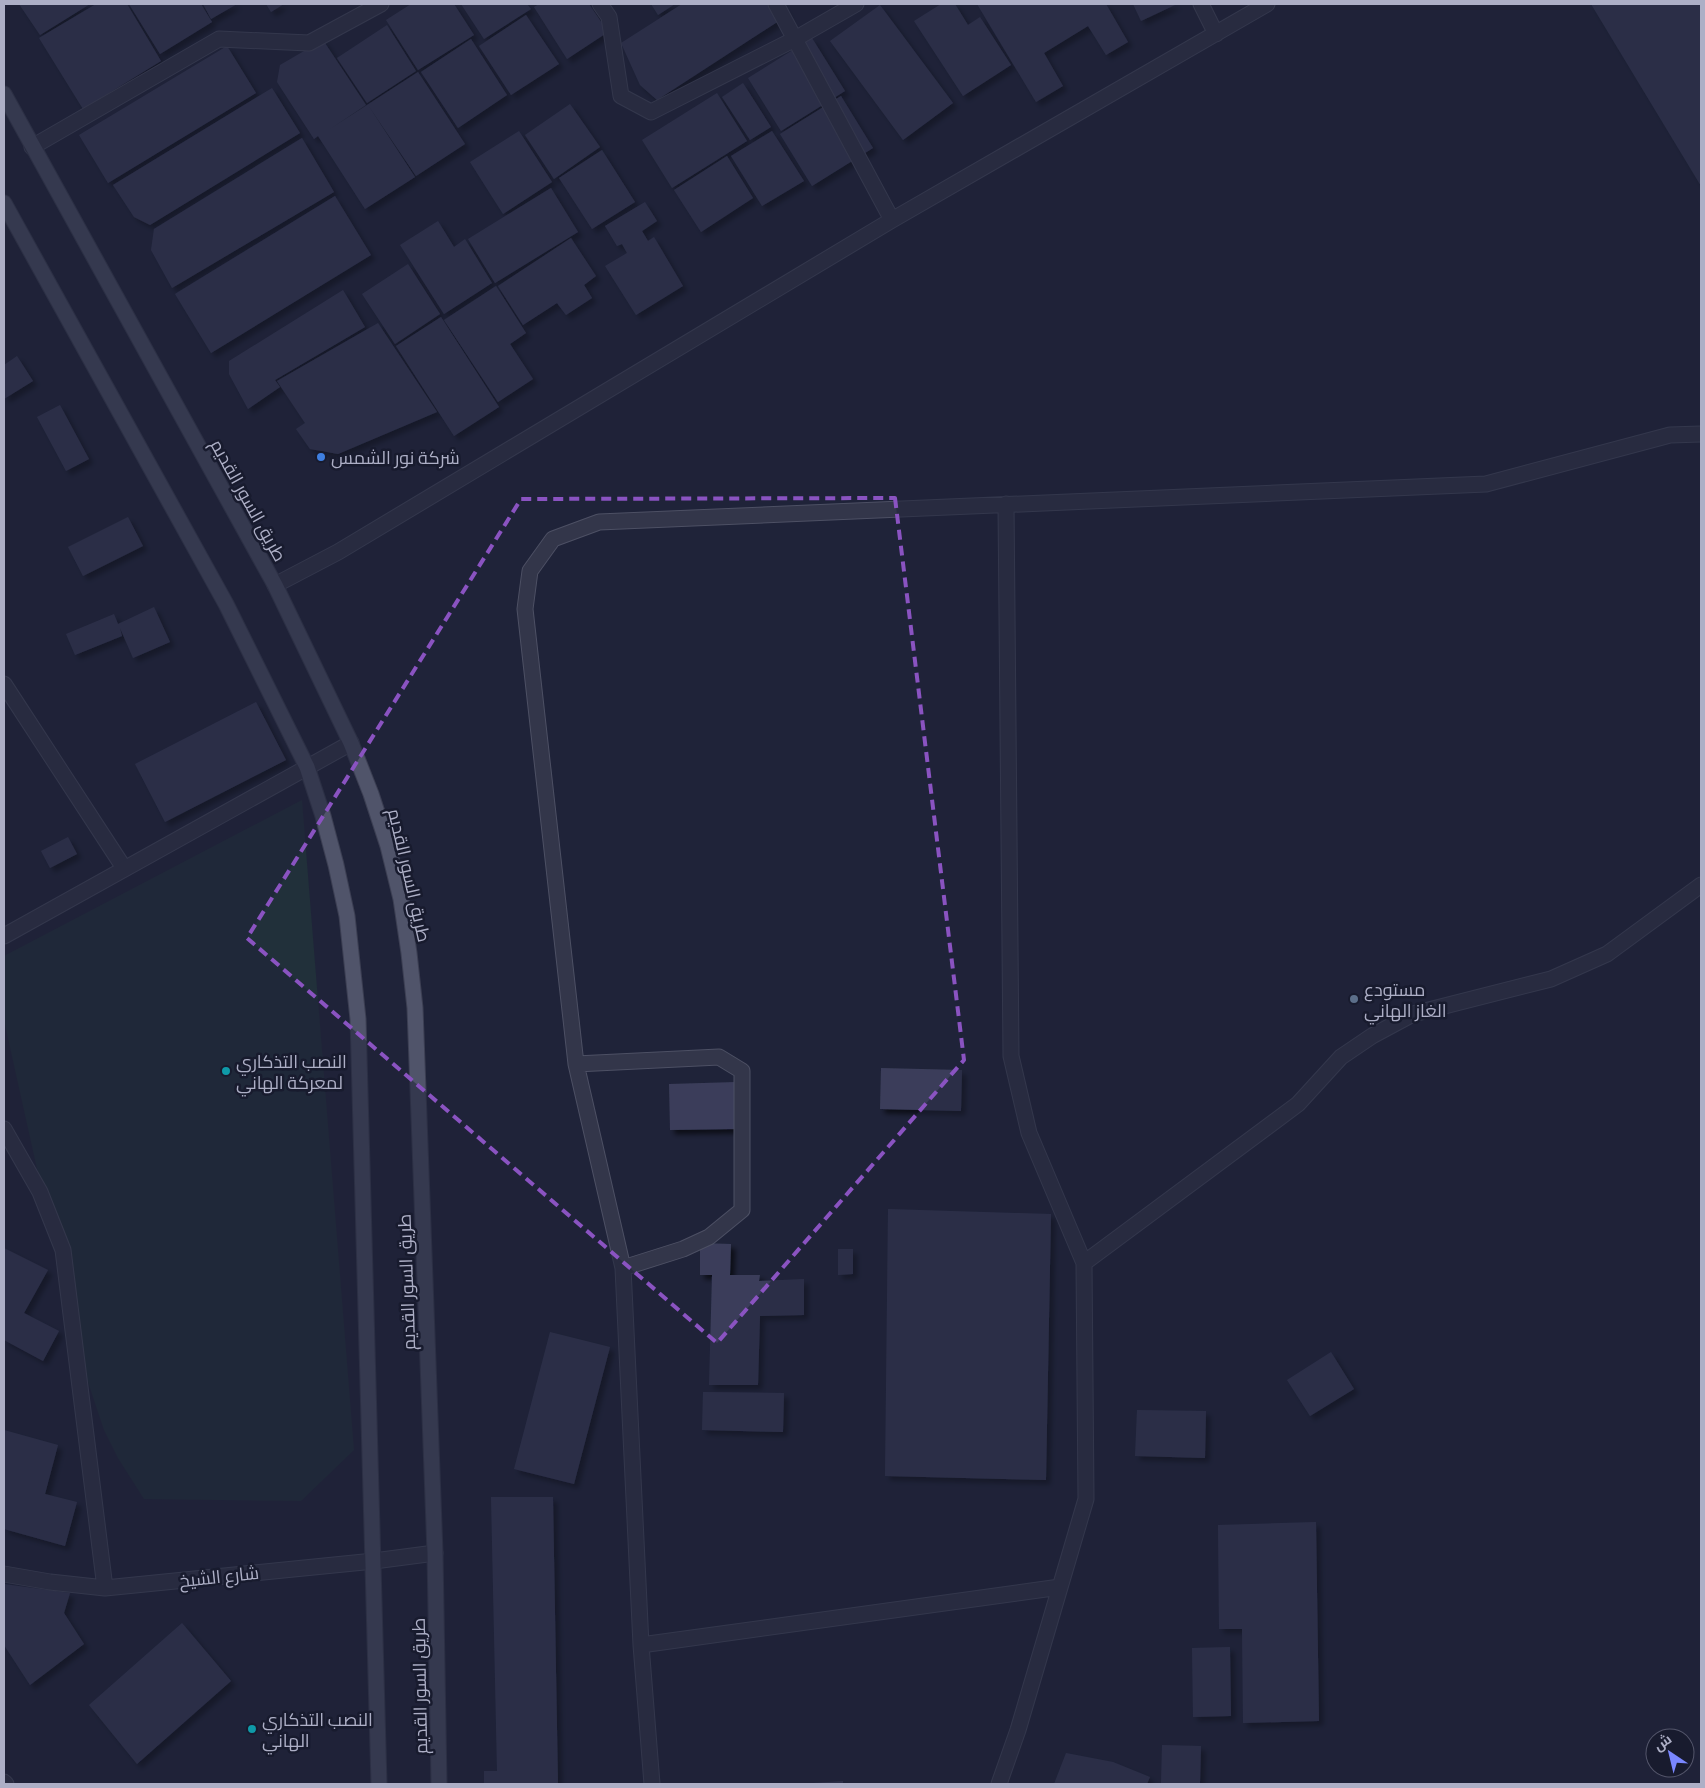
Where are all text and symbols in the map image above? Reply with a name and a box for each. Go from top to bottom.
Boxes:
street label: طريق السور القديم [205,435,292,566]
place label: شركة نور الشمس [331,446,460,469]
marker: شركة نور الشمس [315,451,327,463]
street label: طريق السور القديم [382,806,436,944]
place label: مستودع الغاز الهاني [1364,978,1447,1025]
marker: مستودع الغاز الهاني [1348,993,1360,1005]
place label: النصب التذكاري لمعركة الهاني [236,1050,347,1097]
marker: النصب التذكاري لمعركة الهاني [220,1065,232,1077]
street label: طريق السور القديم [393,1213,421,1351]
street label: شارع الشيخ [178,1561,260,1593]
street label: طريق السور القديم [407,1618,433,1754]
place label: النصب التذكاري الهاني [262,1708,373,1755]
marker: النصب التذكاري الهاني [246,1723,258,1735]
north arrow [1645,1728,1695,1778]
text: ش [1650,1730,1675,1755]

